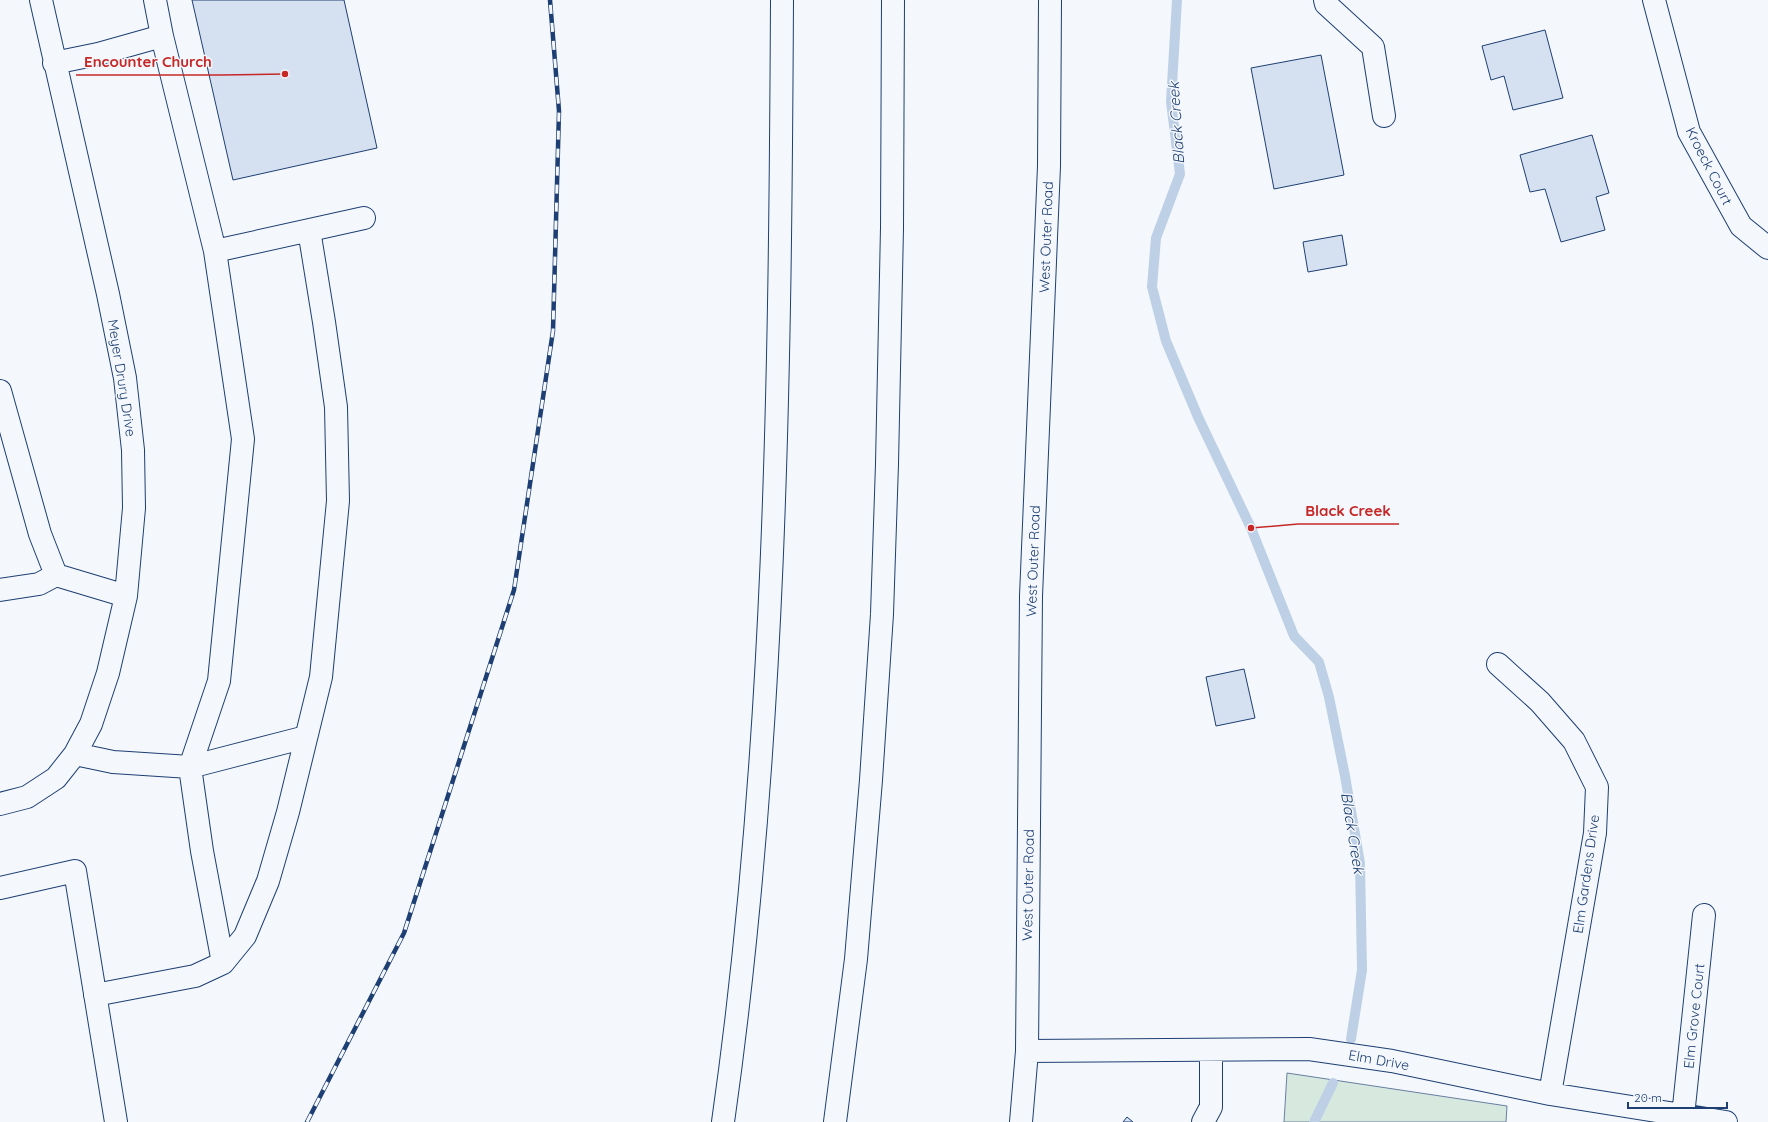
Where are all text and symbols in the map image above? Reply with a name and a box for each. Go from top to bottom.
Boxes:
callout: Encounter Church [76,48,220,75]
text: Encounter Church [84,52,212,71]
water label: Black Creek [1164,79,1188,165]
street label: Kroeck Court [1682,124,1736,208]
street label: West Outer Road [1035,181,1057,293]
street label: Meyer Drury Drive [104,318,140,438]
callout: Black Creek [1298,497,1399,524]
text: Black Creek [1305,501,1391,520]
street label: West Outer Road [1022,505,1044,617]
water label: Black Creek [1337,791,1369,877]
street label: Elm Gardens Drive [1569,813,1603,935]
street label: West Outer Road [1018,829,1038,941]
street label: Elm Grove Court [1680,962,1709,1070]
street label: Elm Drive [1347,1046,1411,1074]
scale bar [1628,1084,1727,1110]
text: 20 m [1634,1090,1662,1105]

